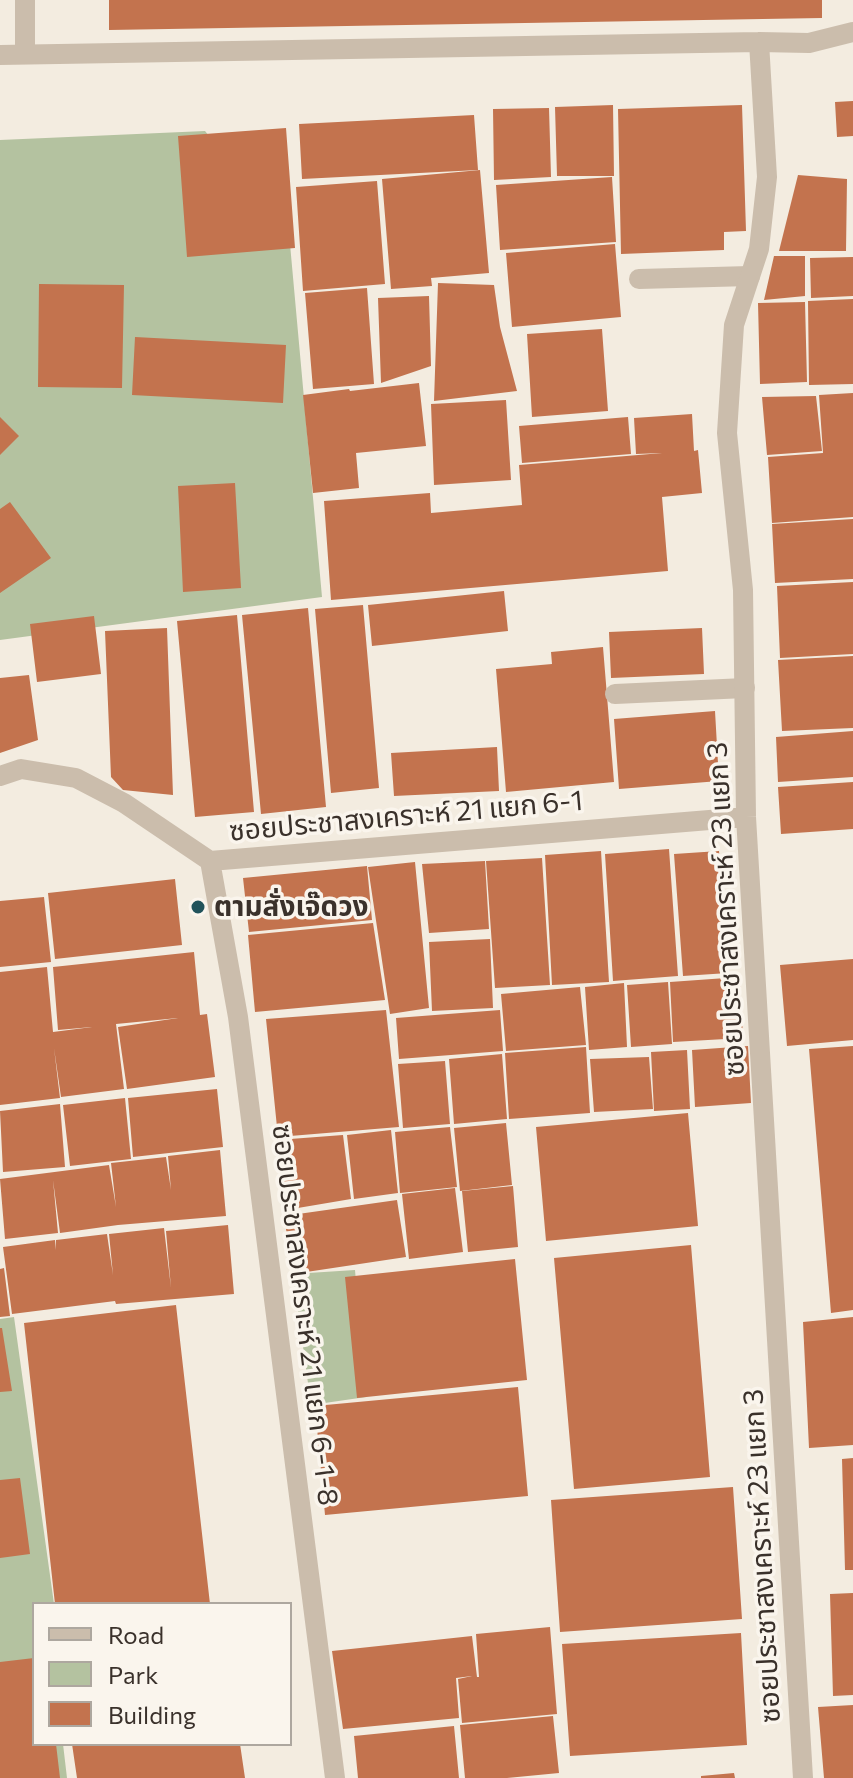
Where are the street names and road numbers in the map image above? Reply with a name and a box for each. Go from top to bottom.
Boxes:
street label: ซอยประชาสงเคราะห์ 23 แยก 3 [700,741,752,1077]
street label: ซอยประชาสงเคราะห์ 21 แยก 6-1 [228,784,584,848]
street label: ซอยประชาสงเคราะห์ 21 แยก 6-1-8 [265,1122,345,1508]
street label: ซอยประชาสงเคราะห์ 23 แยก 3 [736,1388,788,1724]

